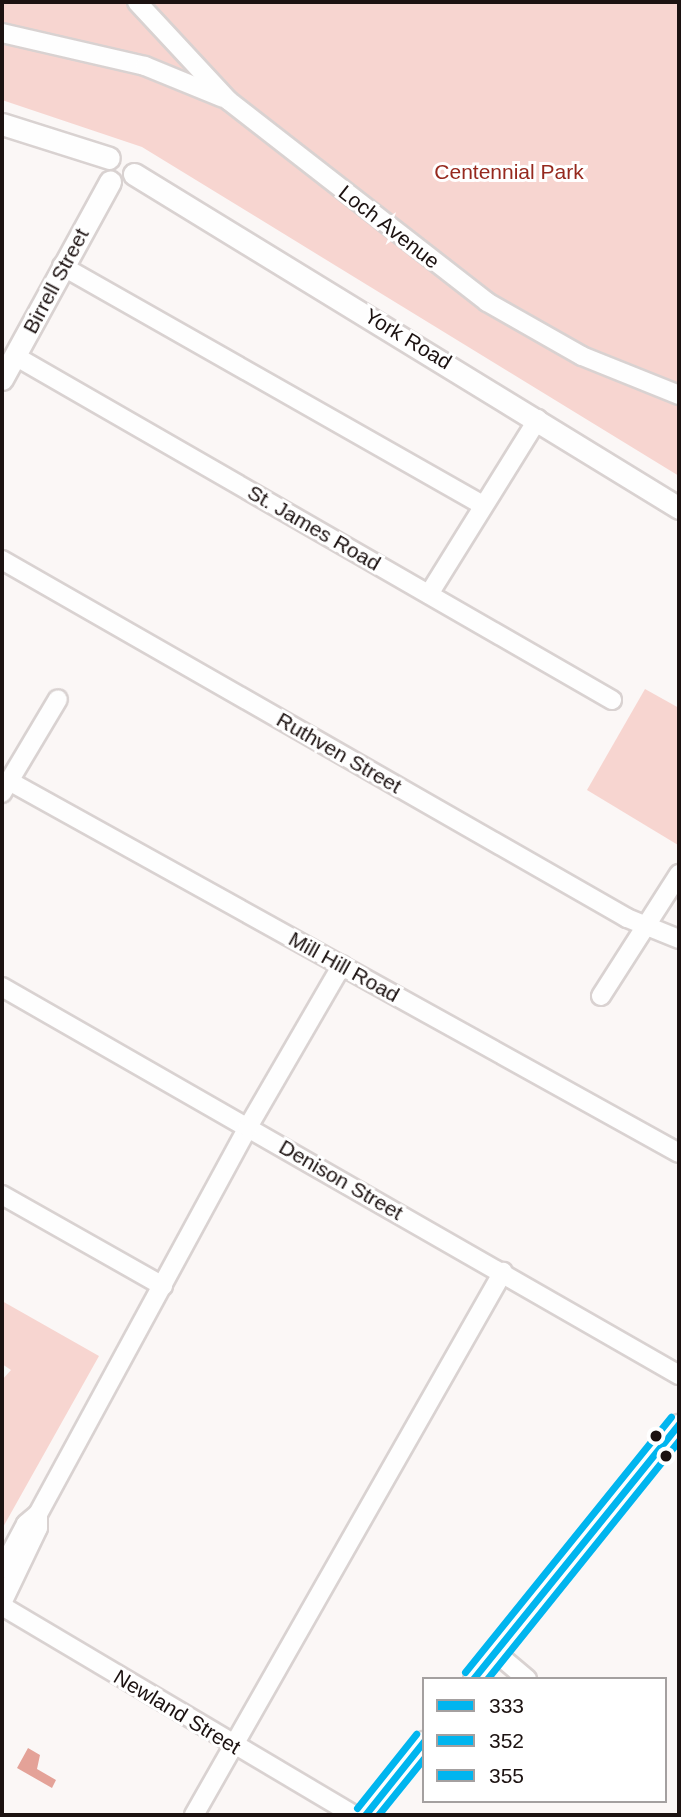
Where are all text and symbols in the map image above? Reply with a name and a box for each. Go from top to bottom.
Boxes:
park label: Centennial Park [434,159,584,185]
street label: Loch Avenue [333,179,445,275]
street label: Birrell Street [18,224,94,338]
street label: York Road [360,303,456,375]
street label: St. James Road [243,480,385,576]
street label: Ruthven Street [272,707,406,799]
street label: Mill Hill Road [284,926,404,1008]
street label: Denison Street [275,1134,407,1226]
unlabelled marker [649,1429,663,1443]
unlabelled marker [659,1449,673,1463]
street label: Newland Street [109,1664,245,1760]
legend [422,1677,667,1803]
text: 333 [489,1694,524,1717]
text: 352 [489,1729,524,1752]
text: 355 [489,1764,524,1787]

